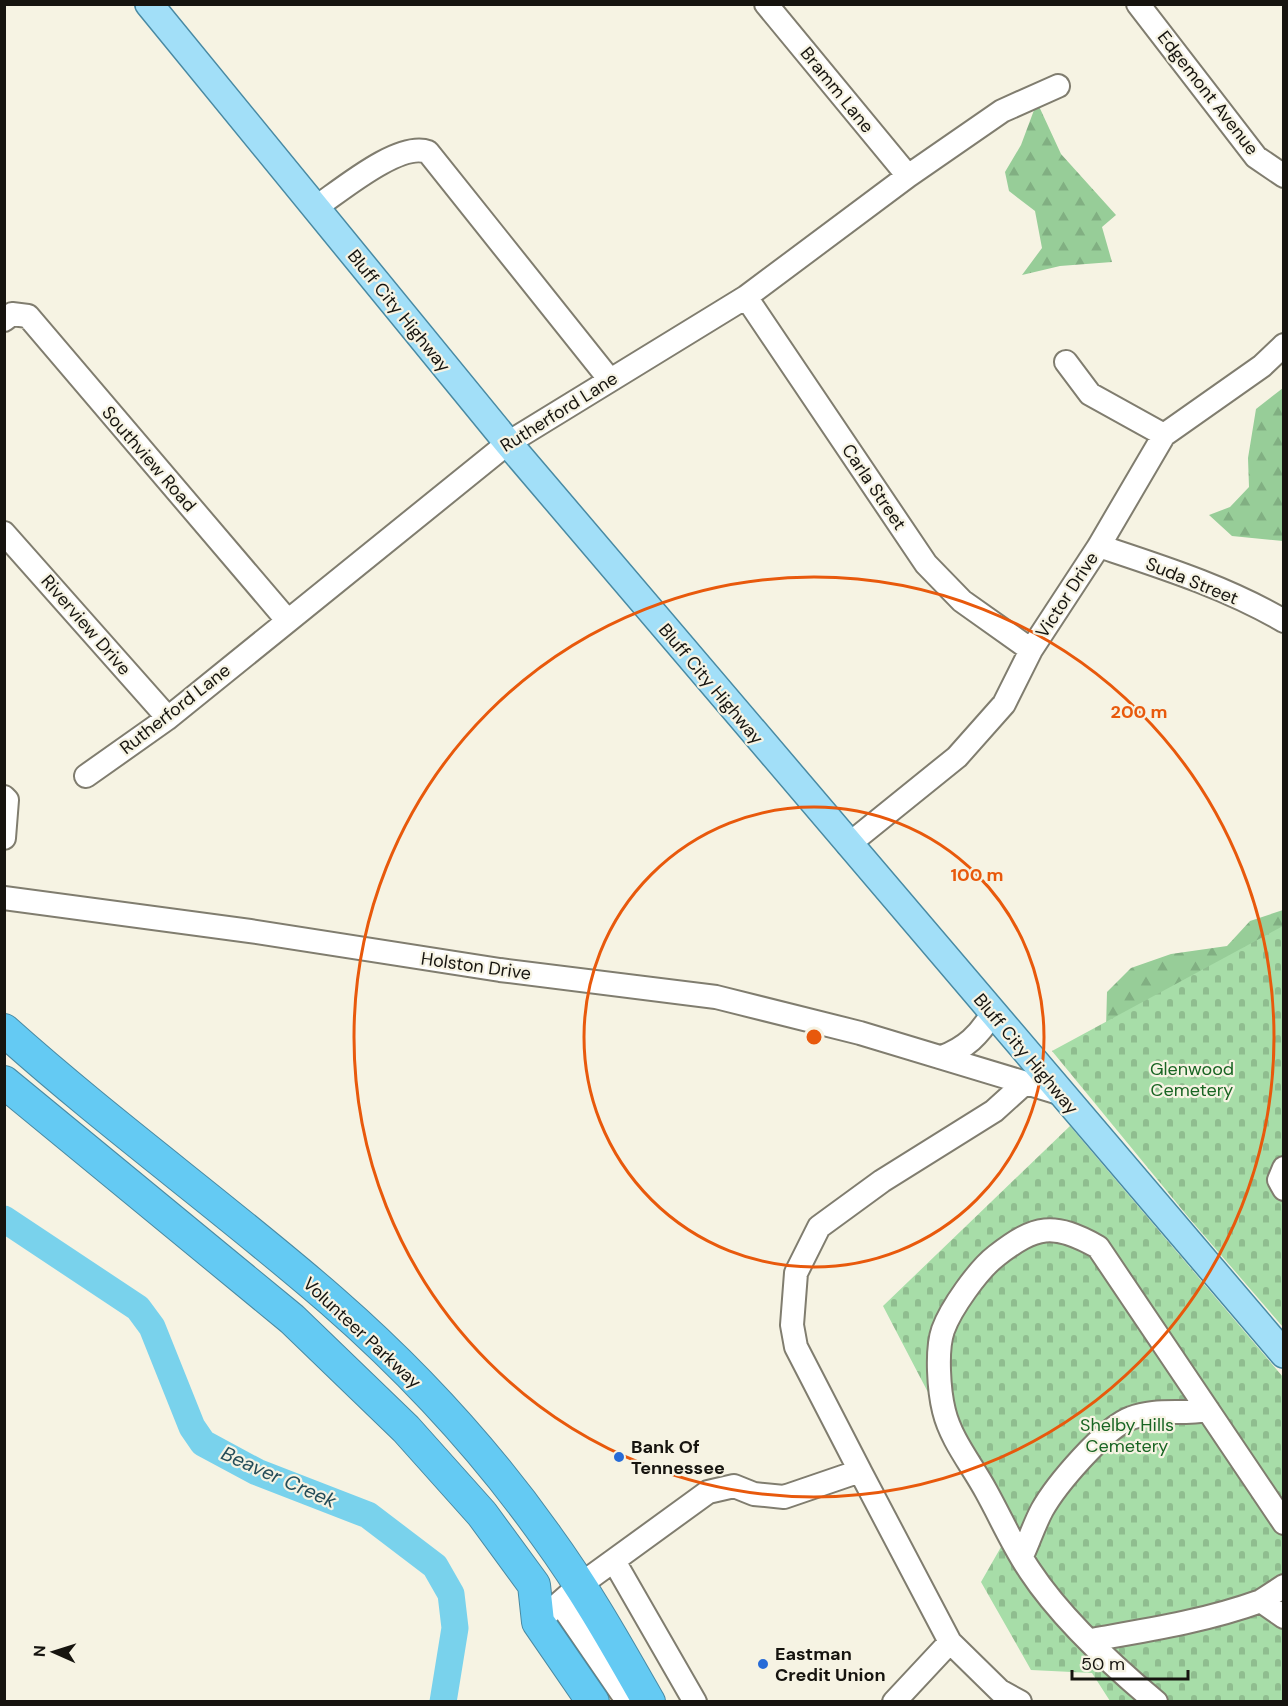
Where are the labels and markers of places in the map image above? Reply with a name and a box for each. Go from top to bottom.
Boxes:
centre of rings [804,1027,824,1047]
place label: Bank Of Tennessee [631,1435,725,1480]
marker: Bank Of Tennessee [612,1450,626,1464]
place label: Eastman Credit Union [775,1642,886,1687]
marker: Eastman Credit Union [756,1657,770,1671]

